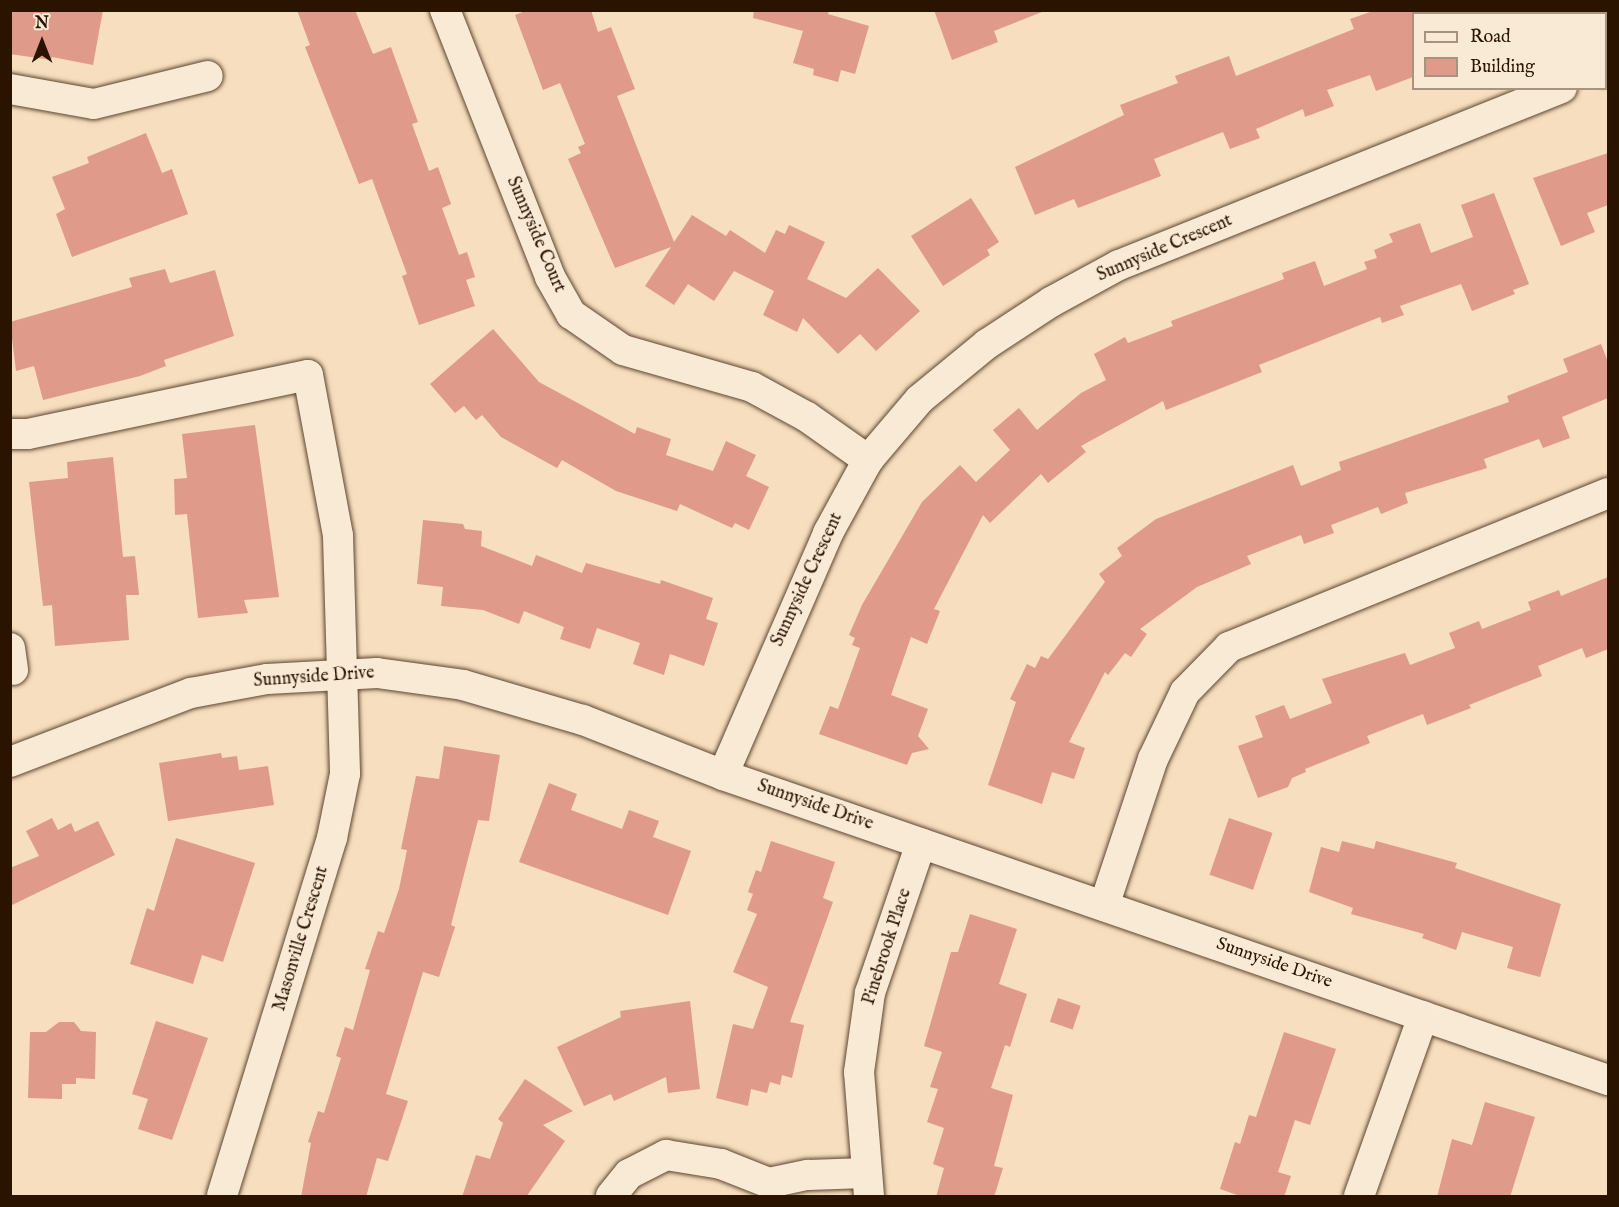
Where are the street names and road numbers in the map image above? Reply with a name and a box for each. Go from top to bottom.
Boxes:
street label: Sunnyside Court [501,174,569,296]
street label: Sunnyside Crescent [1094,211,1236,287]
street label: Sunnyside Crescent [768,510,848,650]
street label: Sunnyside Drive [253,663,375,693]
street label: Sunnyside Drive [754,776,876,836]
street label: Masonville Crescent [270,864,334,1014]
street label: Pinebrook Place [859,886,917,1008]
street label: Sunnyside Drive [1213,934,1335,994]

